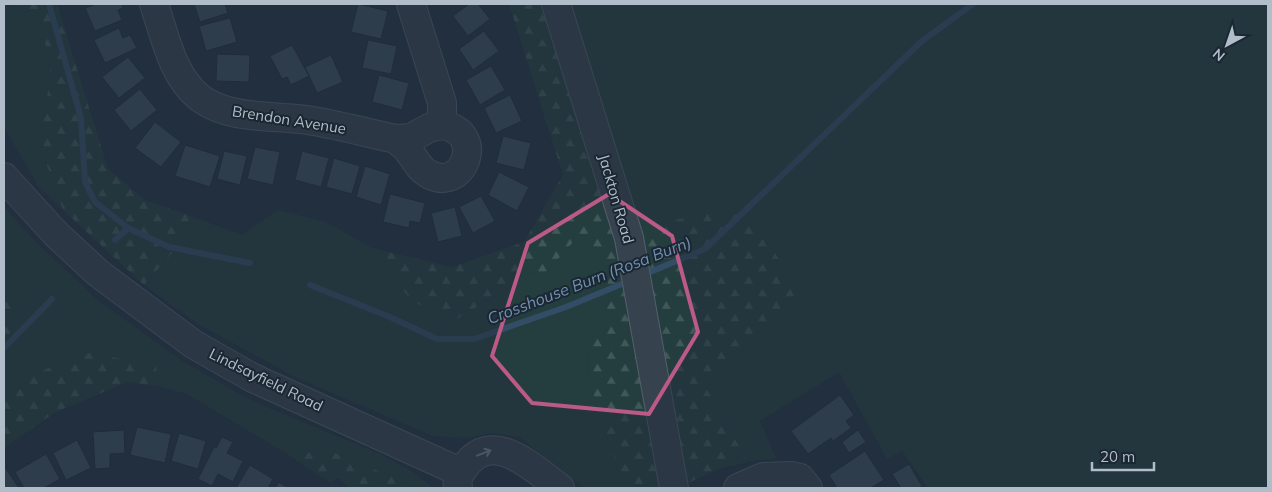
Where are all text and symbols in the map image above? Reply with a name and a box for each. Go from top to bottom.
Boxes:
north arrow [1202,20,1252,70]
text: N [1209,45,1228,65]
street label: Brendon Avenue [231,101,347,138]
street label: Jackton Road [595,152,638,246]
water label: Crosshouse Burn (Rosa Burn) [484,232,694,328]
street label: Lindsayfield Road [206,344,326,415]
scale bar [1092,440,1154,472]
text: 20 m [1100,447,1135,466]
one-way arrow [476,448,491,457]

